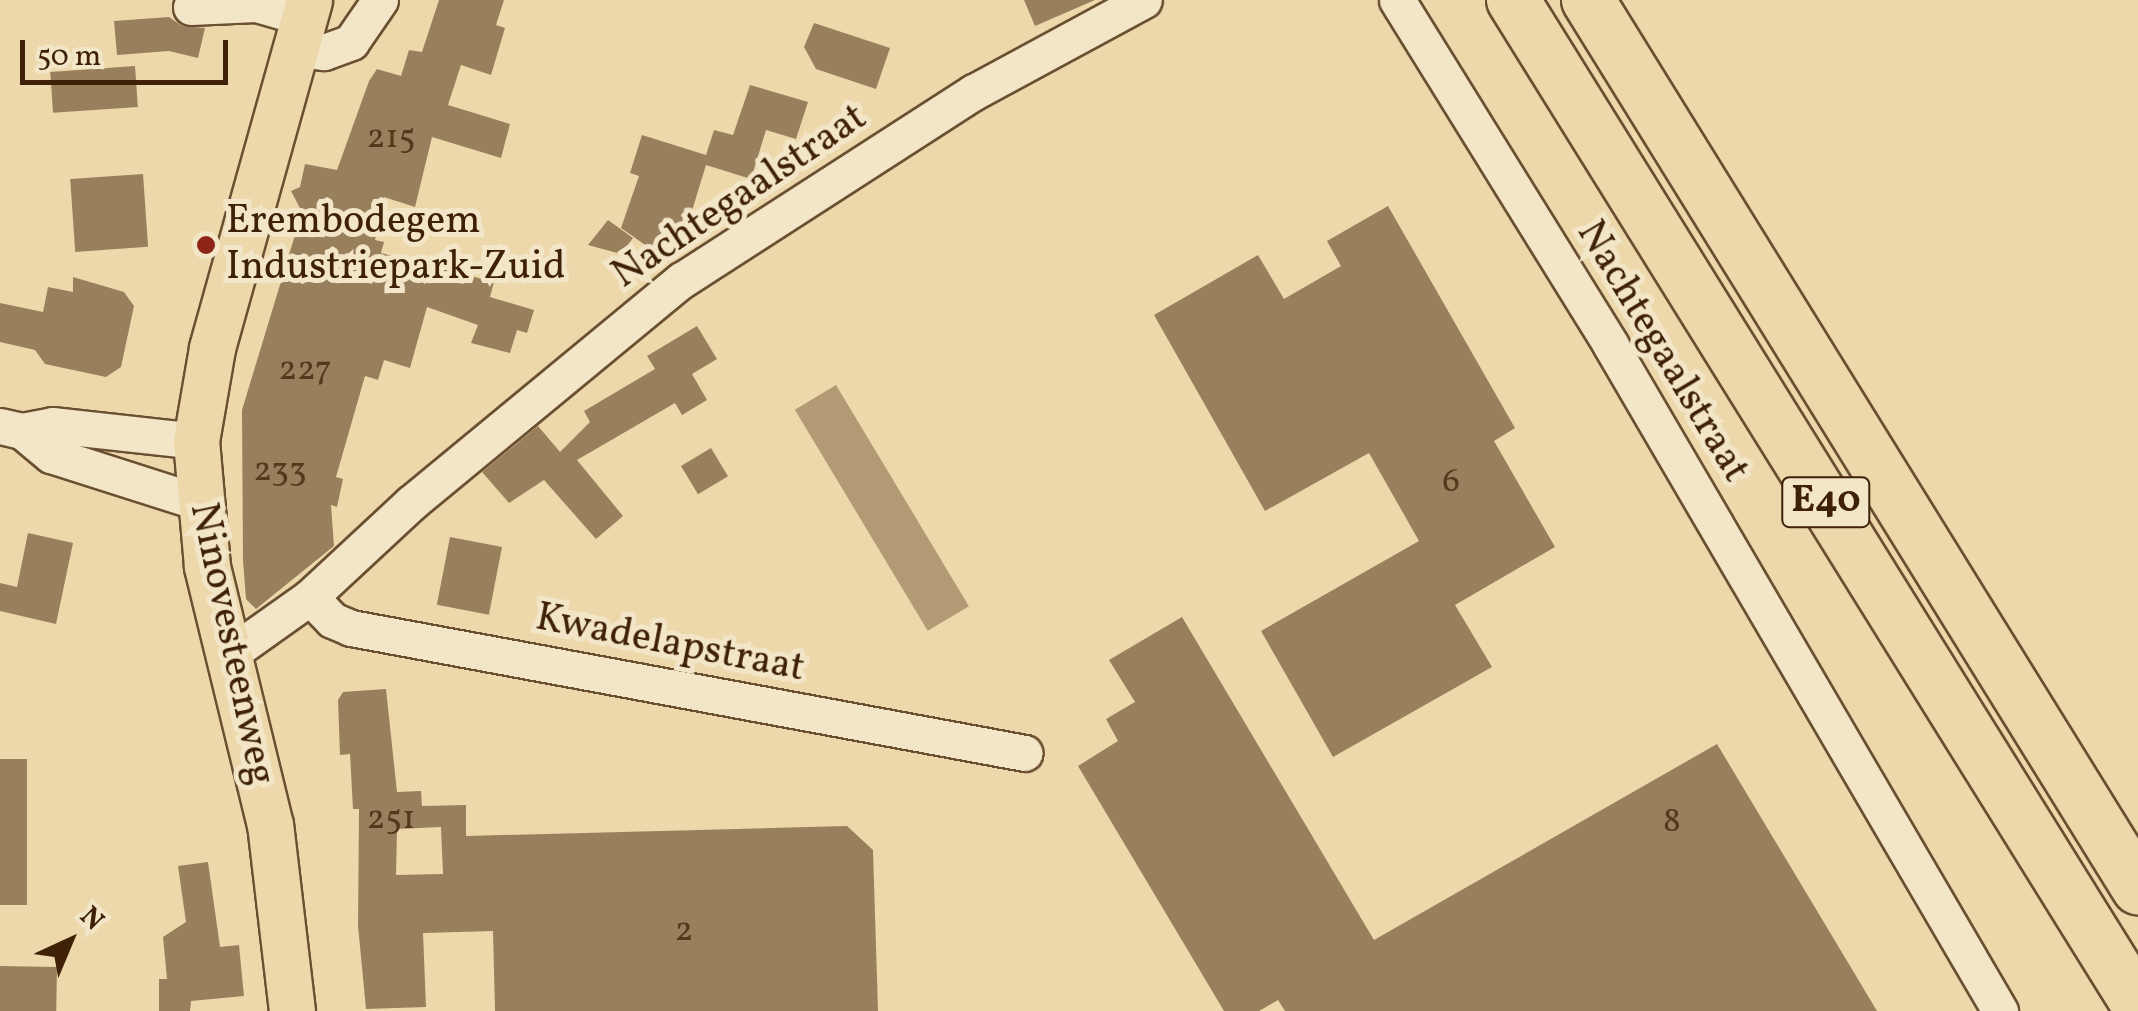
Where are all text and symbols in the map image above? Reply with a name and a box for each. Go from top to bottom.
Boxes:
scale bar [25,20,232,82]
text: 50 m [37,36,101,78]
street label: Nachtegaalstraat [604,94,876,300]
house number: 215 [366,117,416,159]
place label: Erembodegem Industriepark-Zuid [226,198,565,292]
street label: Nachtegaalstraat [1565,213,1759,491]
marker: Erembodegem Industriepark-Zuid [195,234,217,256]
house number: 227 [278,349,332,391]
house number: 233 [253,450,307,492]
house number: 6 [1442,461,1460,503]
road number: E40 [1781,469,1871,535]
street label: Ninovesteenweg [178,499,284,789]
street label: Kwadelapstraat [532,594,808,694]
house number: 251 [366,798,416,840]
house number: 8 [1663,801,1681,843]
north arrow [20,891,120,991]
text: N [70,898,112,940]
house number: 2 [675,910,693,952]

